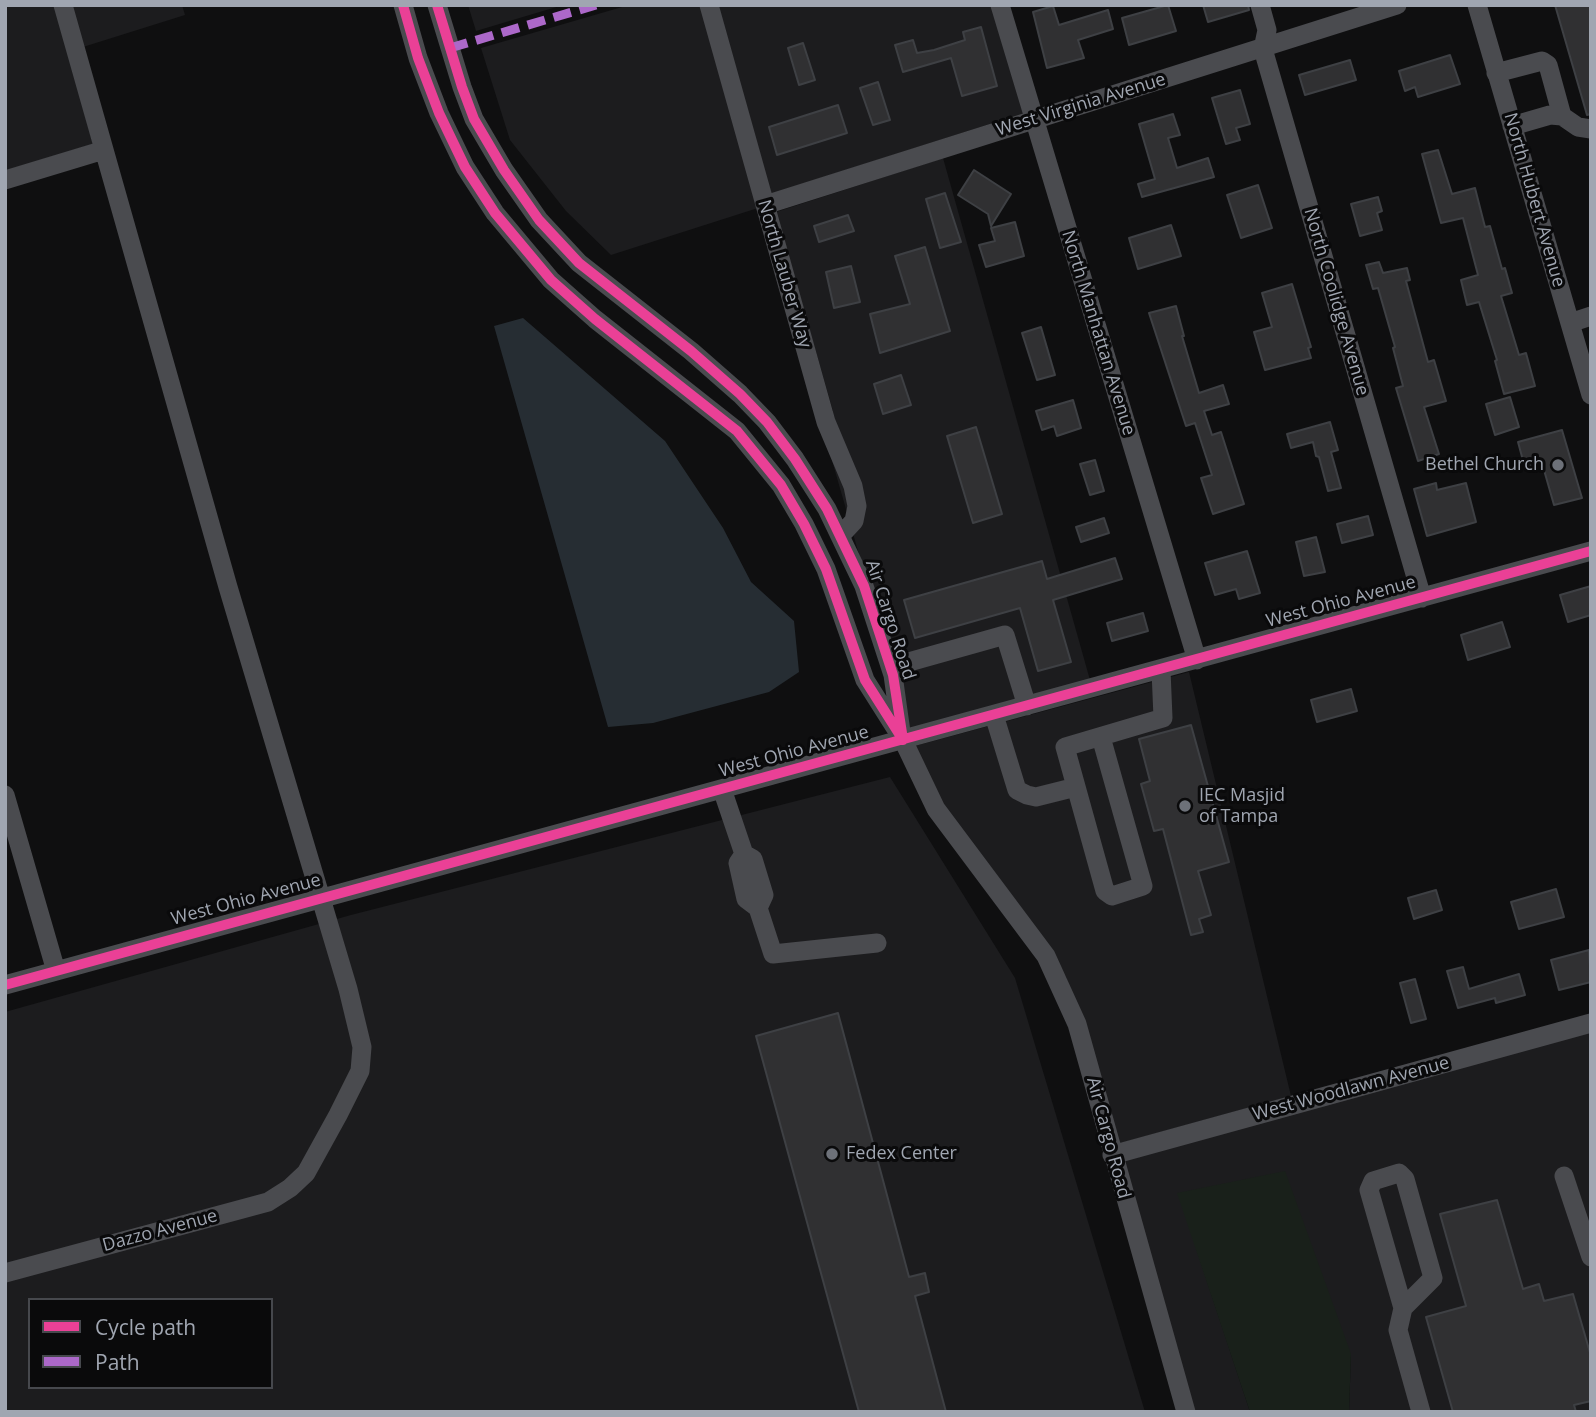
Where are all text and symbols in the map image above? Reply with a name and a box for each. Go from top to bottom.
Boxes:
street label: West Virginia Avenue [994,69,1168,141]
street label: North Hubert Avenue [1499,110,1569,290]
street label: North Lauber Way [753,197,815,351]
street label: North Coolidge Avenue [1299,206,1373,398]
street label: North Manhattan Avenue [1056,228,1140,438]
place label: Bethel Church [1425,454,1544,476]
marker: Bethel Church [1550,457,1566,473]
street label: Air Cargo Road [860,557,920,683]
street label: West Ohio Avenue [1264,572,1418,632]
street label: West Ohio Avenue [717,722,871,782]
place label: IEC Masjid of Tampa [1199,785,1285,828]
marker: IEC Masjid of Tampa [1177,798,1193,814]
street label: West Ohio Avenue [169,870,323,930]
street label: West Woodlawn Avenue [1250,1052,1452,1126]
street label: Air Cargo Road [1081,1075,1135,1201]
place label: Fedex Center [846,1143,957,1165]
marker: Fedex Center [824,1146,840,1162]
street label: Dazzo Avenue [100,1205,220,1257]
legend [28,1298,273,1389]
text: Cycle path [95,1313,196,1341]
text: Path [95,1348,140,1376]

